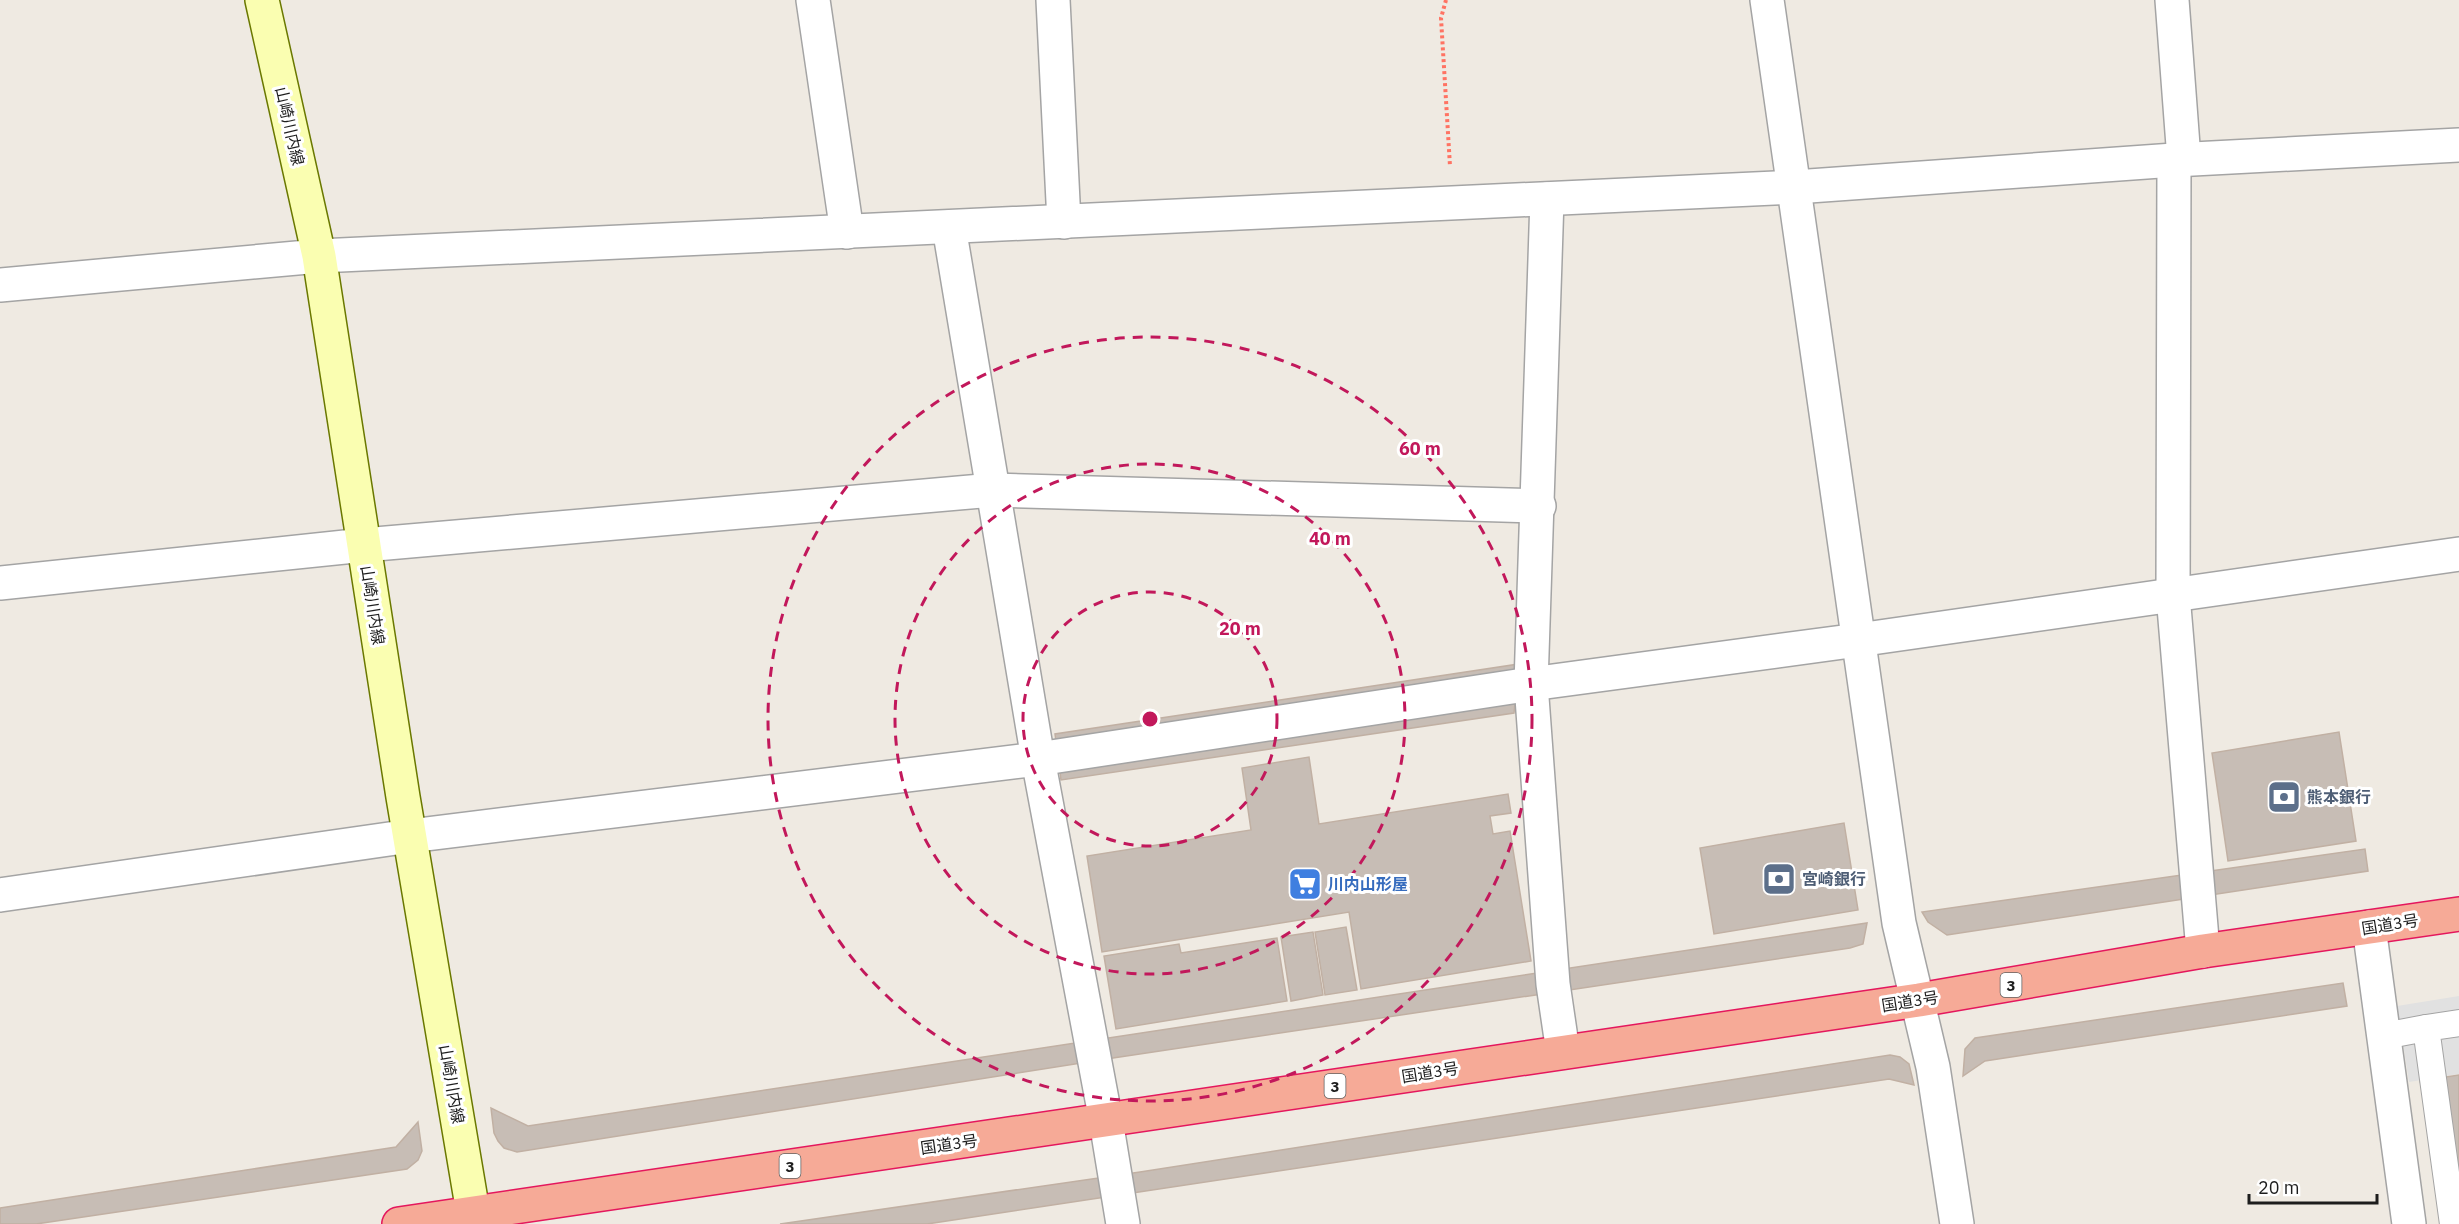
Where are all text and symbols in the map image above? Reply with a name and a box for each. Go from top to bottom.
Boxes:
street label: 山崎川内線 [271,85,309,167]
text: 60 m [1399,437,1441,460]
text: 40 m [1309,527,1351,550]
street label: 山崎川内線 [357,564,389,646]
text: 20 m [1219,617,1261,640]
centre of rings [1140,709,1160,729]
bank icon: 熊本銀行 [2266,779,2302,815]
place label: 熊本銀行 [2307,787,2371,807]
bank icon: 宮崎銀行 [1761,861,1797,897]
supermarket icon: 川内山形屋 [1287,866,1323,902]
place label: 宮崎銀行 [1802,869,1866,889]
place label: 川内山形屋 [1328,874,1408,894]
street label: 国道3号 [2360,910,2420,938]
road number: 3 [2000,973,2022,997]
street label: 国道3号 [1880,987,1940,1015]
street label: 山崎川内線 [435,1043,469,1125]
street label: 国道3号 [1400,1058,1460,1086]
road number: 3 [1324,1074,1346,1098]
street label: 国道3号 [919,1130,979,1158]
road number: 3 [780,1154,800,1178]
scale bar [2249,1167,2376,1205]
text: 20 m [2258,1176,2300,1199]

